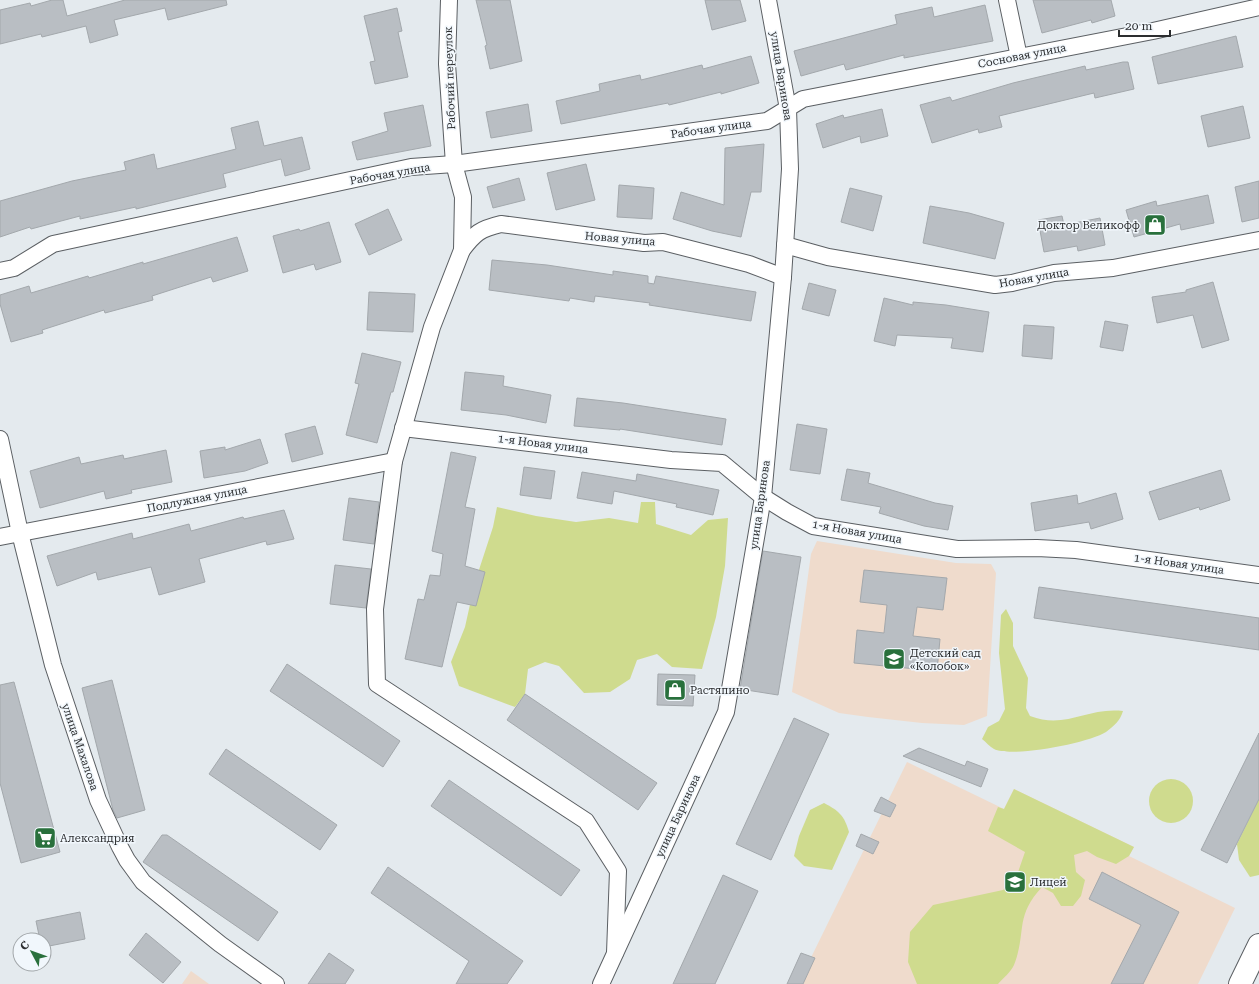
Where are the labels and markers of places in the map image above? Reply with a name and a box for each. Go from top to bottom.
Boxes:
shop icon: Доктор Великофф [1142,212,1168,238]
place label: Доктор Великофф [1037,219,1140,232]
school or university icon: Детский сад «Колобок» [881,646,907,672]
place label: Детский сад «Колобок» [910,647,981,673]
shop icon: Растяпино [662,677,688,703]
place label: Растяпино [690,684,750,697]
supermarket icon: Александрия [32,825,58,851]
place label: Александрия [60,832,135,845]
school or university icon: Лицей [1002,869,1028,895]
place label: Лицей [1030,876,1067,889]

